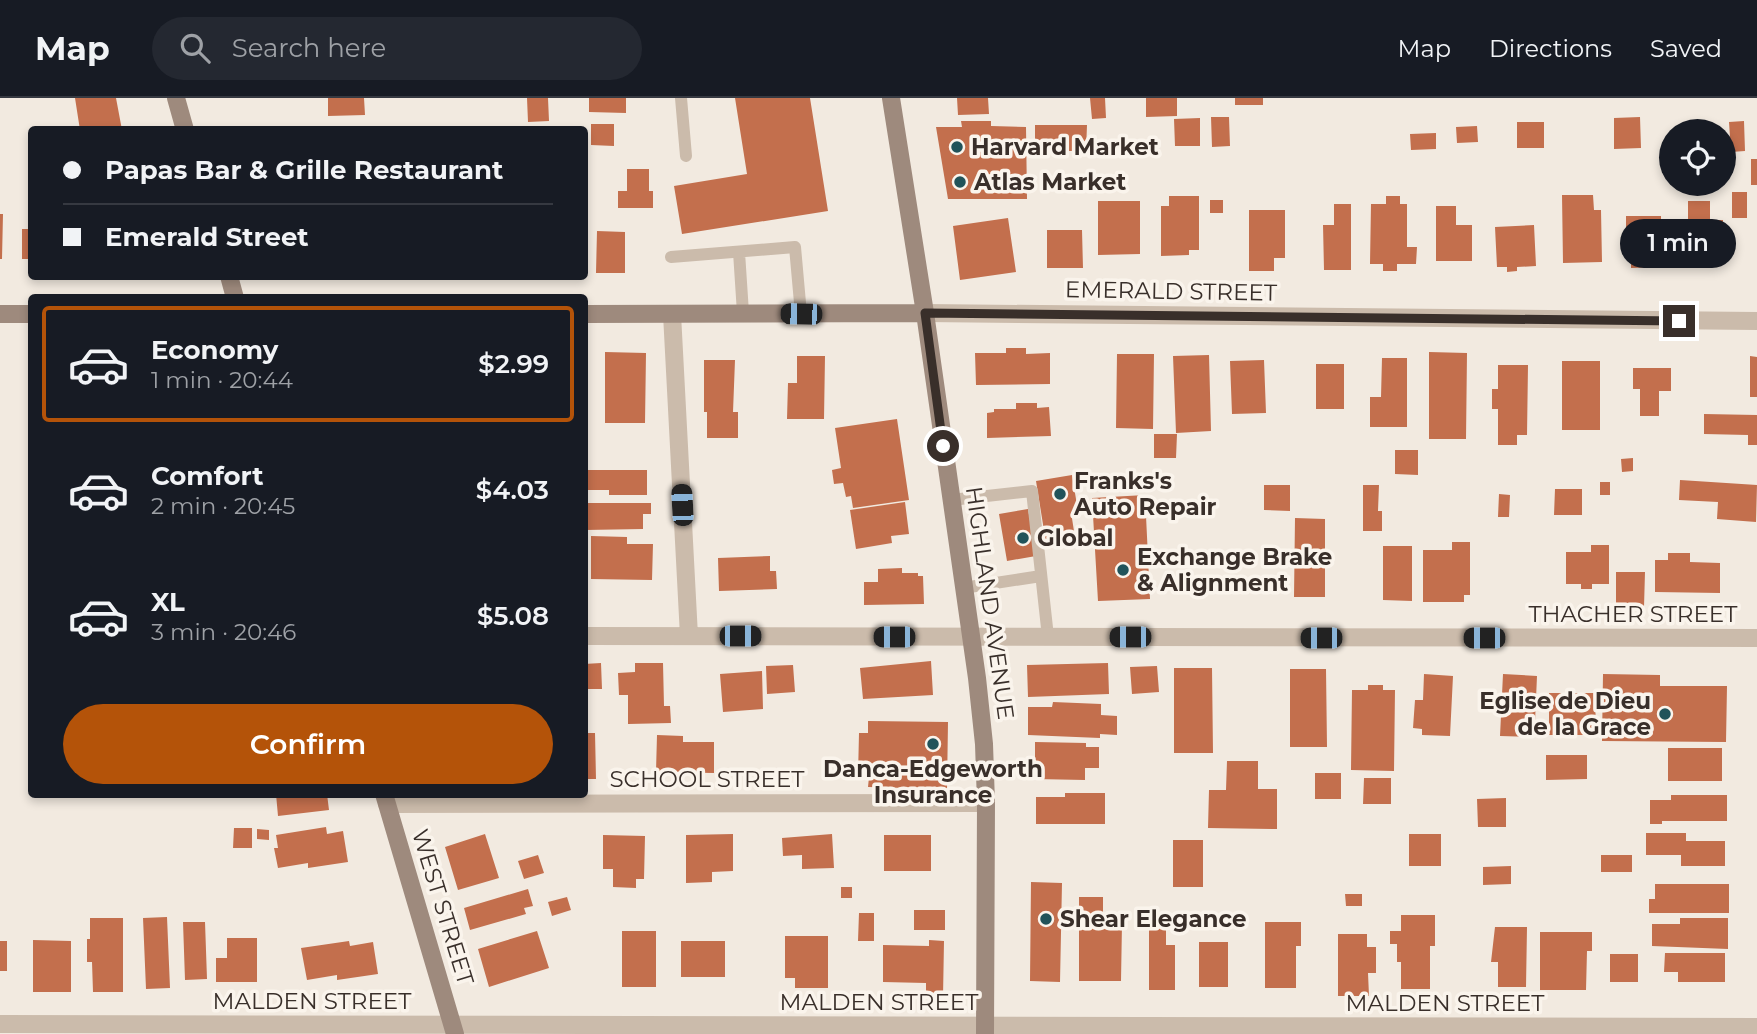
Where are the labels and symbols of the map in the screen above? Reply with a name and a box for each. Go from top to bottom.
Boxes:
place label: Harvard Market [971,133,1159,161]
marker: Harvard Market [949,139,965,155]
place label: Atlas Market [973,168,1126,196]
marker: Atlas Market [952,174,968,190]
callout: 1 min [1621,220,1737,268]
street label: EMERALD STREET [1065,275,1278,307]
car [780,303,823,325]
route end [1663,305,1695,337]
route start [927,430,959,462]
place label: Franks's Auto Repair [1073,467,1217,521]
car [671,483,694,527]
street label: HIGHLAND AVENUE [960,485,1020,721]
marker: Franks's Auto Repair [1052,486,1068,502]
place label: Global [1037,524,1114,552]
marker: Global [1015,530,1031,546]
place label: Exchange Brake & Alignment [1137,543,1332,597]
marker: Exchange Brake & Alignment [1115,562,1131,578]
street label: THACHER STREET [1529,600,1738,628]
car [720,626,762,647]
car [874,627,916,648]
car [1110,627,1152,648]
car [1301,628,1343,649]
car [1464,628,1506,649]
place label: Eglise de Dieu de la Grace [1479,687,1651,741]
marker: Eglise de Dieu de la Grace [1657,706,1673,722]
marker: Danca-Edgeworth Insurance [925,736,941,752]
place label: Danca-Edgeworth Insurance [823,755,1043,809]
street label: SCHOOL STREET [609,765,805,793]
street label: WEST STREET [406,826,480,989]
place label: Shear Elegance [1060,905,1247,933]
marker: Shear Elegance [1038,911,1054,927]
street label: MALDEN STREET [213,987,412,1015]
street label: MALDEN STREET [780,988,979,1016]
street label: MALDEN STREET [1346,989,1545,1017]

